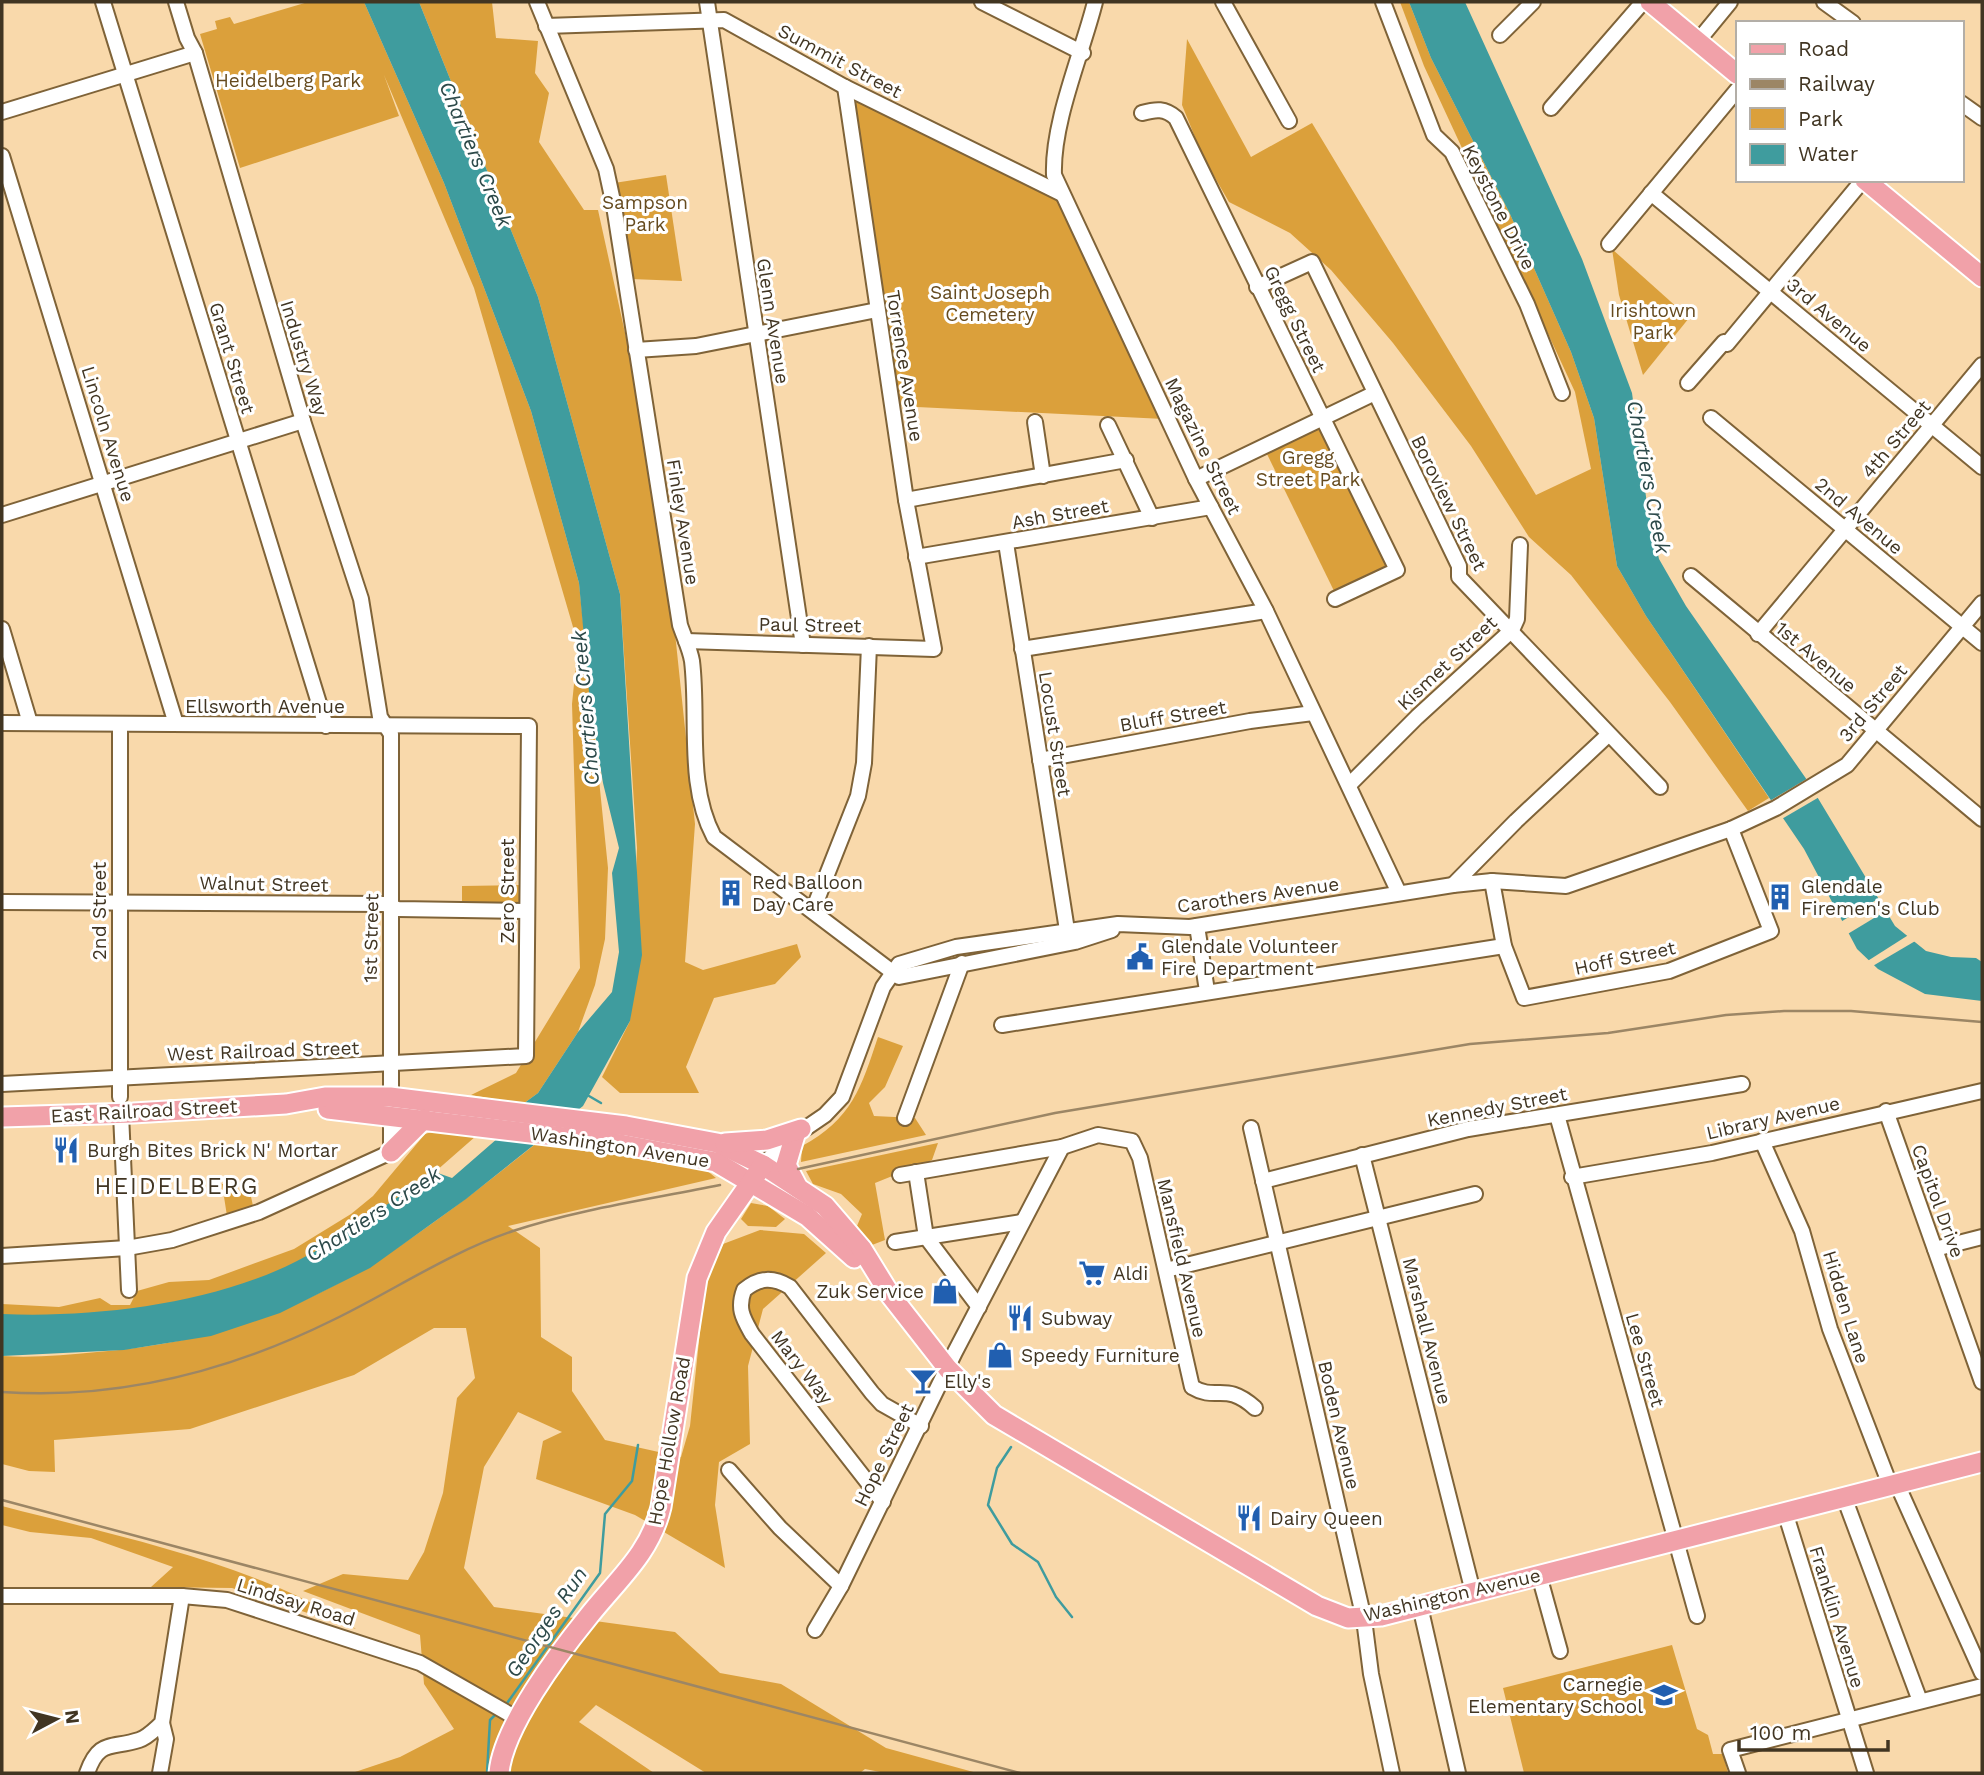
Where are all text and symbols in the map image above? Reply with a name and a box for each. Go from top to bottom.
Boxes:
street label: Summit Street [774,19,906,103]
legend [1736,21,1963,182]
text: Road [1798,36,1849,61]
park label: Heidelberg Park [215,69,361,92]
text: Railway [1798,71,1875,96]
water label: Chartiers Creek [434,77,518,231]
text: Park [1798,106,1843,131]
street label: Keystone Drive [1458,140,1540,274]
text: Water [1798,141,1859,166]
park label: Sampson Park [602,191,688,236]
street label: Glenn Avenue [752,256,794,386]
street label: Gregg Street [1259,262,1331,376]
street label: 3rd Avenue [1782,273,1876,357]
park label: Saint Joseph Cemetery [930,281,1050,326]
street label: Torrence Avenue [882,289,928,443]
street label: Industry Way [276,297,333,419]
park label: Irishtown Park [1610,299,1696,344]
street label: Grant Street [204,300,260,417]
street label: Lincoln Avenue [76,363,140,505]
street label: Magazine Street [1160,374,1246,518]
street label: 4th Street [1857,395,1935,483]
water label: Chartiers Creek [1622,398,1676,556]
street label: Boroview Street [1406,432,1492,574]
park label: Gregg Street Park [1256,446,1360,491]
street label: Finley Avenue [662,457,704,587]
street label: 2nd Avenue [1810,473,1908,559]
street label: Ash Street [1010,494,1110,534]
street label: Kismet Street [1392,611,1502,715]
street label: Paul Street [758,613,862,637]
street label: 1st Avenue [1771,617,1861,697]
water label: Chartiers Creek [566,629,604,787]
street label: 3rd Street [1834,660,1912,746]
street label: Locust Street [1034,670,1076,798]
street label: Ellsworth Avenue [185,695,345,718]
street label: Bluff Street [1118,695,1228,737]
street label: Zero Street [496,838,519,944]
street label: 2nd Street [88,862,111,960]
street label: Walnut Street [199,871,329,897]
place label: Red Balloon Day Care [752,871,863,916]
street label: Carothers Avenue [1175,872,1341,918]
place label: Glendale Firemen's Club [1801,875,1940,920]
building icon: Red Balloon Day Care [716,878,746,908]
building icon: Glendale Firemen's Club [1765,882,1795,912]
street label: 1st Street [359,893,383,983]
place label: Glendale Volunteer Fire Department [1161,935,1338,980]
street label: Hoff Street [1572,936,1678,980]
public building icon: Glendale Volunteer Fire Department [1125,942,1155,972]
street label: West Railroad Street [166,1036,360,1066]
street label: Kennedy Street [1425,1082,1569,1132]
street label: Library Avenue [1704,1091,1842,1145]
street label: East Railroad Street [50,1095,238,1127]
street label: Washington Avenue [529,1121,711,1173]
restaurant icon: Burgh Bites Brick N' Mortar [51,1135,81,1165]
place label: Burgh Bites Brick N' Mortar [87,1139,339,1162]
street label: Capitol Drive [1907,1141,1969,1261]
water label: Chartiers Creek [301,1161,446,1267]
district label: HEIDELBERG [95,1173,259,1200]
street label: Mansfield Avenue [1152,1176,1212,1340]
street label: Hidden Lane [1818,1248,1874,1366]
street label: Marshall Avenue [1398,1255,1456,1407]
supermarket icon: Aldi [1077,1258,1107,1288]
place label: Aldi [1113,1262,1148,1285]
shop icon: Zuk Service [930,1276,960,1306]
place label: Zuk Service [816,1280,924,1303]
restaurant icon: Subway [1005,1303,1035,1333]
place label: Subway [1041,1307,1112,1330]
street label: Lee Street [1621,1310,1669,1410]
street label: Mary Way [766,1325,838,1409]
shop icon: Speedy Furniture [985,1340,1015,1370]
place label: Speedy Furniture [1021,1344,1180,1367]
street label: Hope Hollow Road [643,1355,695,1527]
street label: Boden Avenue [1313,1358,1365,1492]
bar icon: Elly's [908,1366,938,1396]
place label: Elly's [944,1370,991,1393]
street label: Hope Street [849,1400,919,1510]
restaurant icon: Dairy Queen [1234,1503,1264,1533]
place label: Dairy Queen [1270,1507,1383,1530]
street label: Franklin Avenue [1804,1543,1870,1691]
water label: Georges Run [500,1562,592,1682]
street label: Washington Avenue [1361,1563,1543,1627]
street label: Lindsay Road [234,1573,358,1631]
place label: Carnegie Elementary School [1468,1673,1643,1718]
school or university icon: Carnegie Elementary School [1649,1680,1679,1710]
north arrow [21,1684,91,1754]
scale bar [1739,1708,1888,1752]
text: N [60,1709,85,1725]
text: 100 m [1750,1720,1812,1745]

